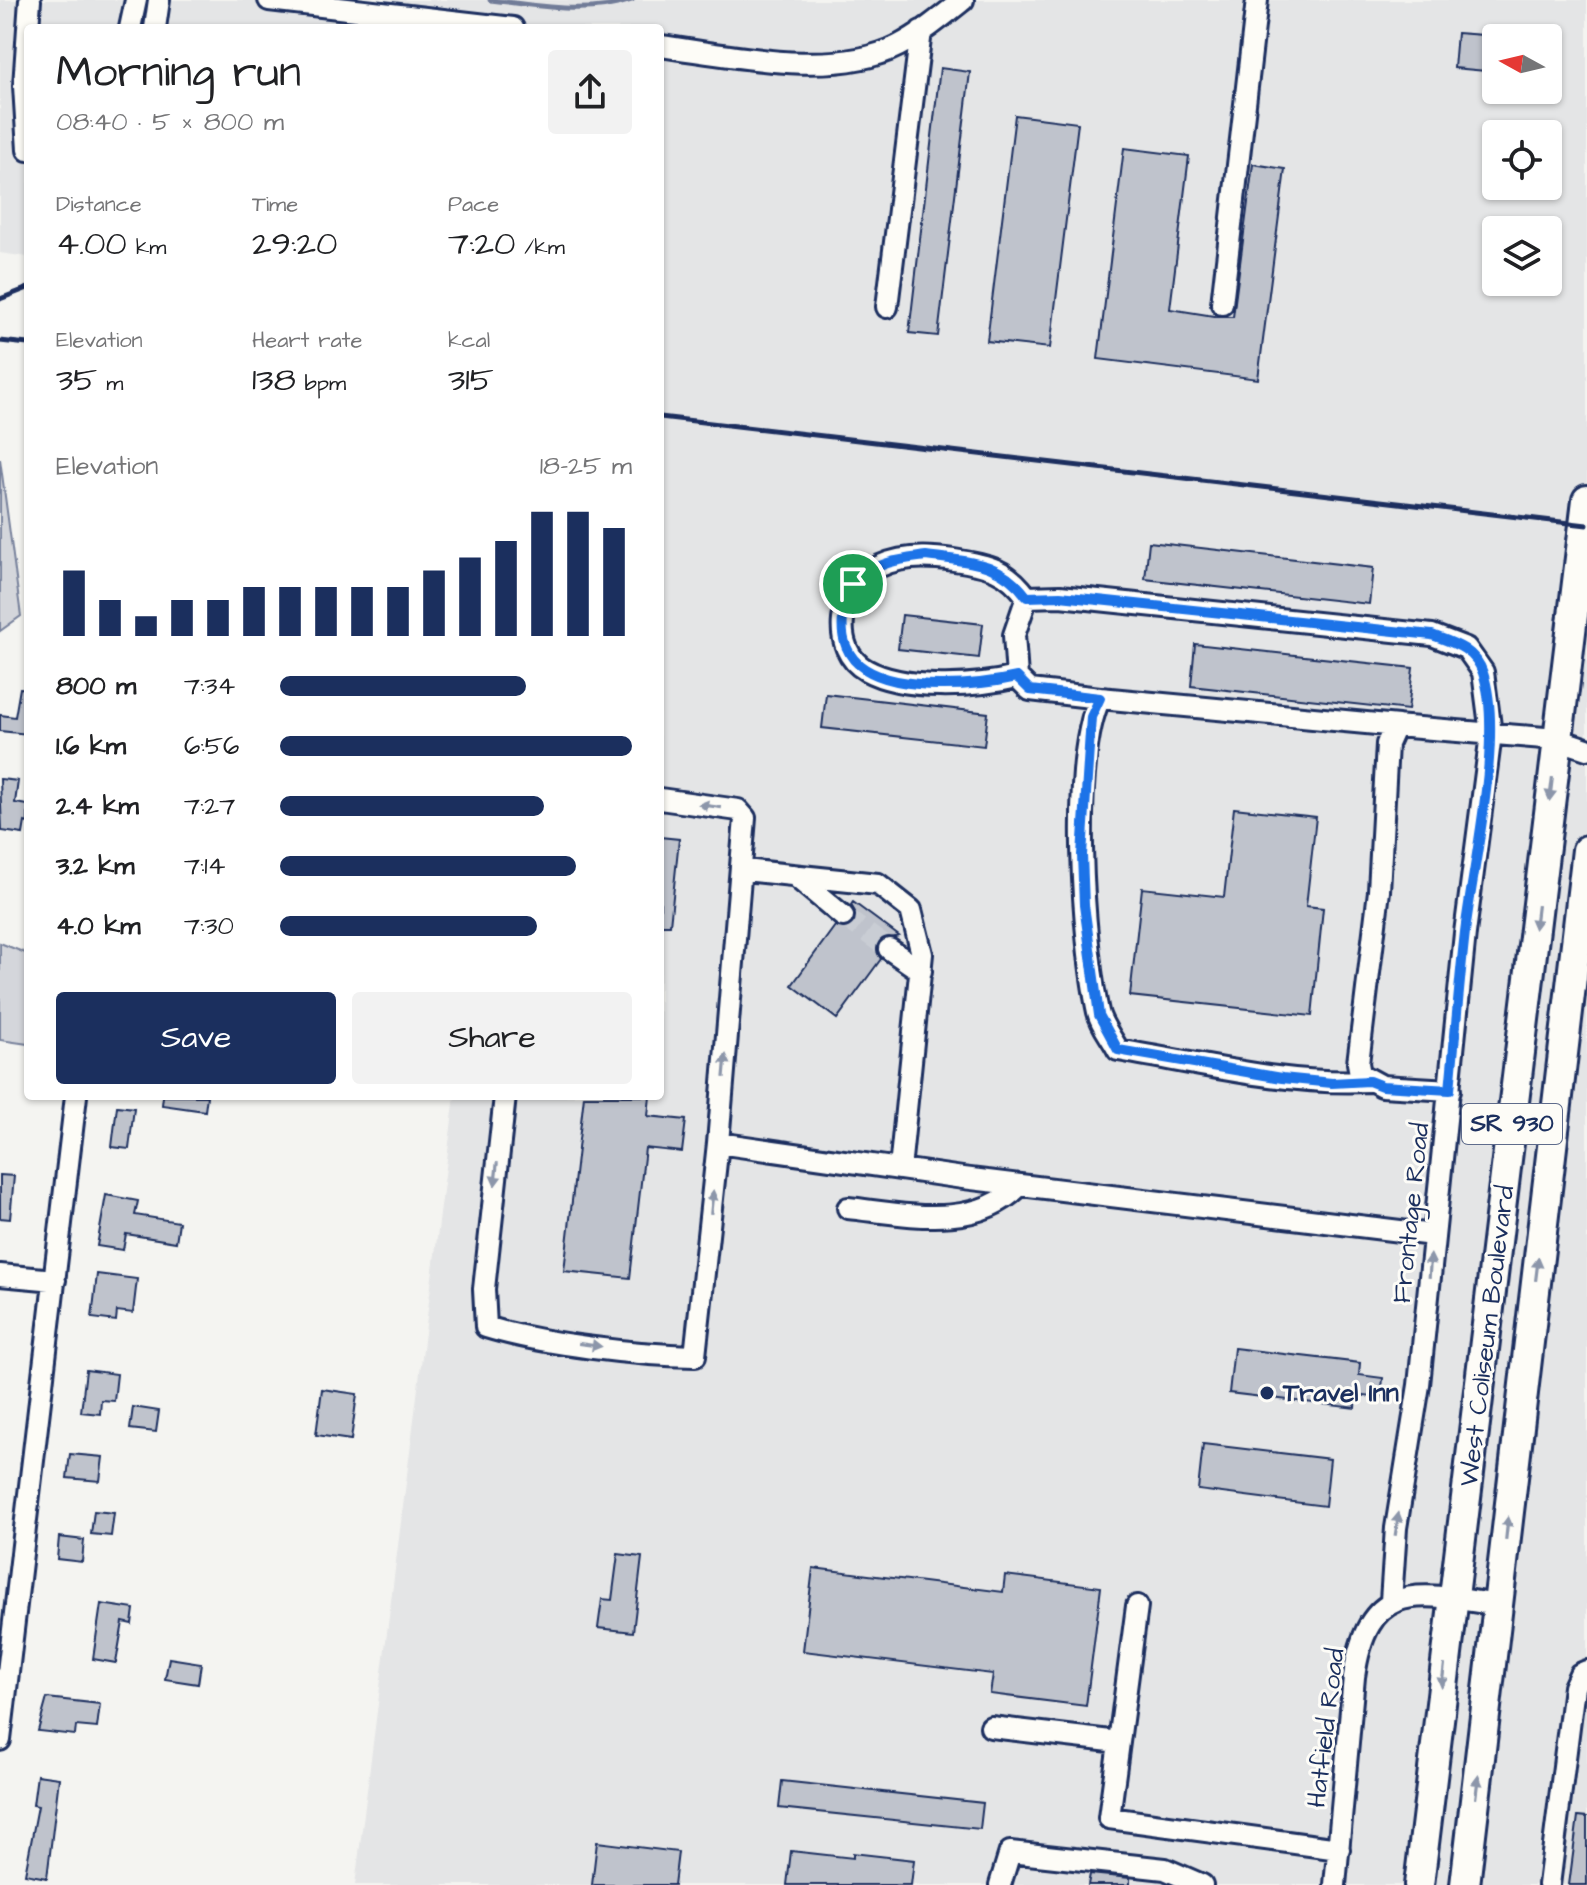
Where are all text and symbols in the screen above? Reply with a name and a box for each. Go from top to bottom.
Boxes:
north arrow [1482,24,1562,104]
map controls [1482,24,1562,296]
text: Morning run [56,43,301,104]
button: share [548,50,632,134]
text: 08:40 · 5 × 800 m [56,104,284,140]
button: locate [1482,120,1562,200]
text: Distance [56,189,142,220]
text: Time [252,189,298,220]
text: Pace [448,189,499,220]
button: layers [1482,216,1562,296]
text: 4.00 [56,220,127,268]
text: 29:20 [252,220,337,268]
text: 7:20 [448,220,516,268]
text: km [127,232,166,263]
text: /km [516,232,565,263]
text: Elevation [56,325,143,356]
text: Heart rate [252,325,362,356]
text: kcal [448,325,490,356]
text: 35 [56,356,97,404]
text: 138 [252,356,296,404]
text: 315 [448,356,494,404]
text: m [97,368,123,399]
text: bpm [296,368,346,399]
text: Elevation [56,448,158,484]
text: 18–25 m [540,448,632,484]
pin [819,550,887,618]
icon: arrive [831,562,875,606]
text: 800 m [56,668,136,704]
text: 7:34 [184,668,235,704]
text: 1.6 km [56,728,126,764]
text: 6:56 [184,728,239,764]
one-way arrow [1545,777,1558,802]
text: 2.4 km [56,788,139,824]
text: 7:27 [184,788,235,824]
one-way arrow [697,799,722,812]
text: 3.2 km [56,848,134,884]
text: 7:14 [184,848,225,884]
one-way arrow [1530,905,1543,930]
text: 4.0 km [56,908,140,944]
text: 7:30 [184,908,234,944]
button: Save [56,992,336,1084]
button: Share [352,992,632,1084]
one-way arrow [719,1053,732,1078]
road number: SR 930 [1462,1104,1562,1144]
street label: Frontage Road [1384,1121,1440,1305]
one-way arrow [490,1161,503,1186]
street label: West Coliseum Boulevard [1451,1183,1523,1489]
one-way arrow [706,1190,719,1215]
one-way arrow [1424,1253,1437,1278]
one-way arrow [1530,1256,1543,1281]
one-way arrow [578,1339,603,1352]
place label: Travel Inn [1282,1375,1399,1411]
marker: Travel Inn [1258,1384,1276,1402]
one-way arrow [1391,1511,1404,1536]
one-way arrow [1500,1515,1513,1540]
street label: Hatfield Road [1298,1646,1354,1810]
one-way arrow [1436,1664,1449,1689]
one-way arrow [1471,1774,1484,1799]

